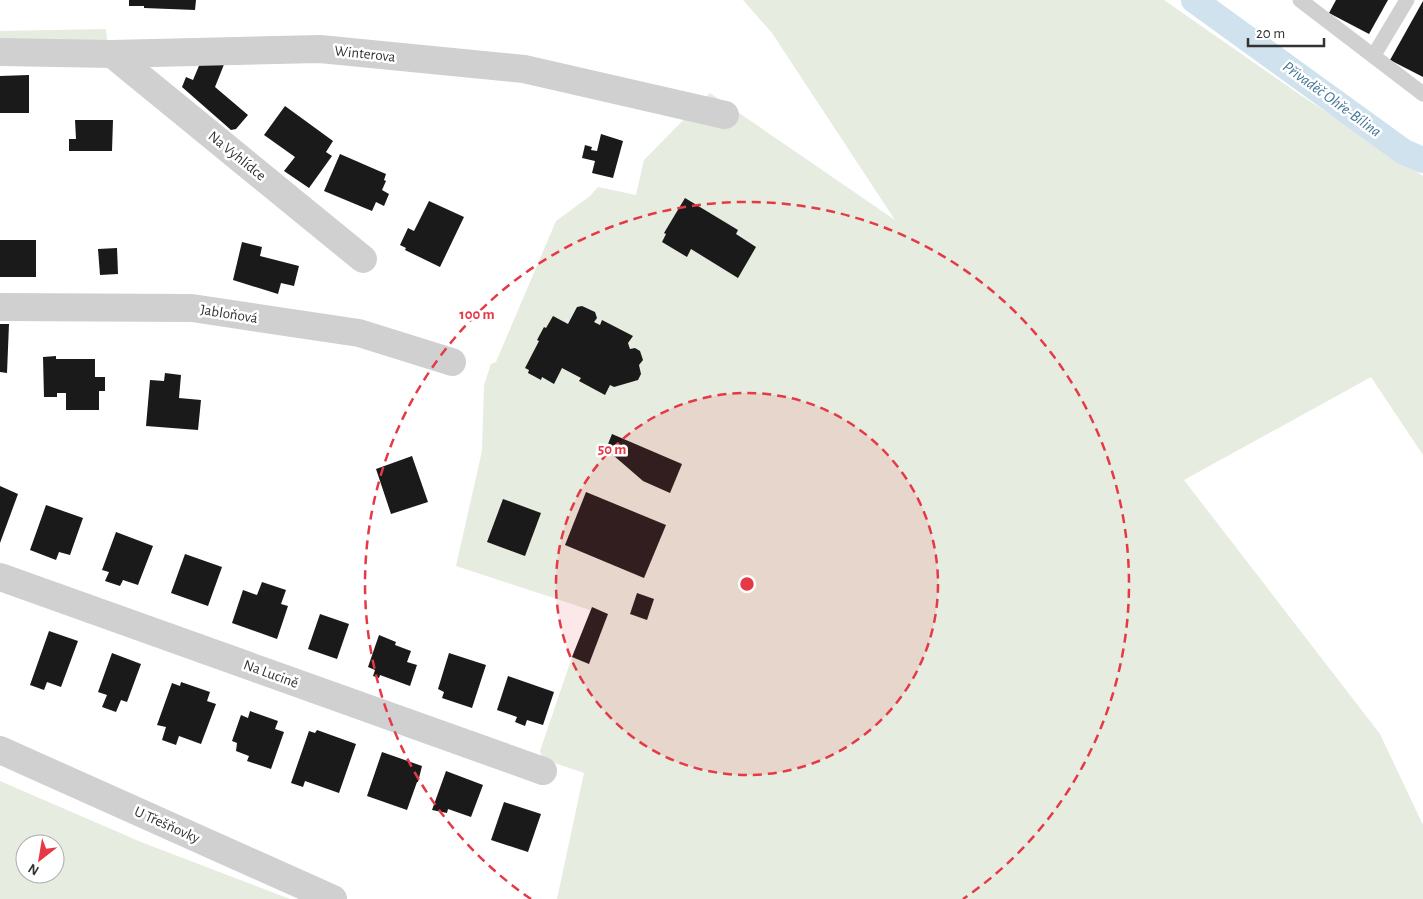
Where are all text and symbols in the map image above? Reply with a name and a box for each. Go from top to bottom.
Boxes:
scale bar [1248,15,1324,47]
text: 20 m [1256,26,1285,41]
street label: Winterova [334,43,396,65]
water label: Přivaděč Ohře-Bílina [1280,58,1384,140]
street label: Na Vyhlídce [205,128,269,184]
street label: Jabloňová [199,302,259,326]
text: 100 m [459,307,495,322]
text: 50 m [598,442,626,457]
centre of rings [738,575,756,593]
street label: Na Lucině [242,657,301,691]
street label: U Třešňovky [132,804,203,846]
north arrow [15,834,65,884]
text: N [26,861,42,878]

